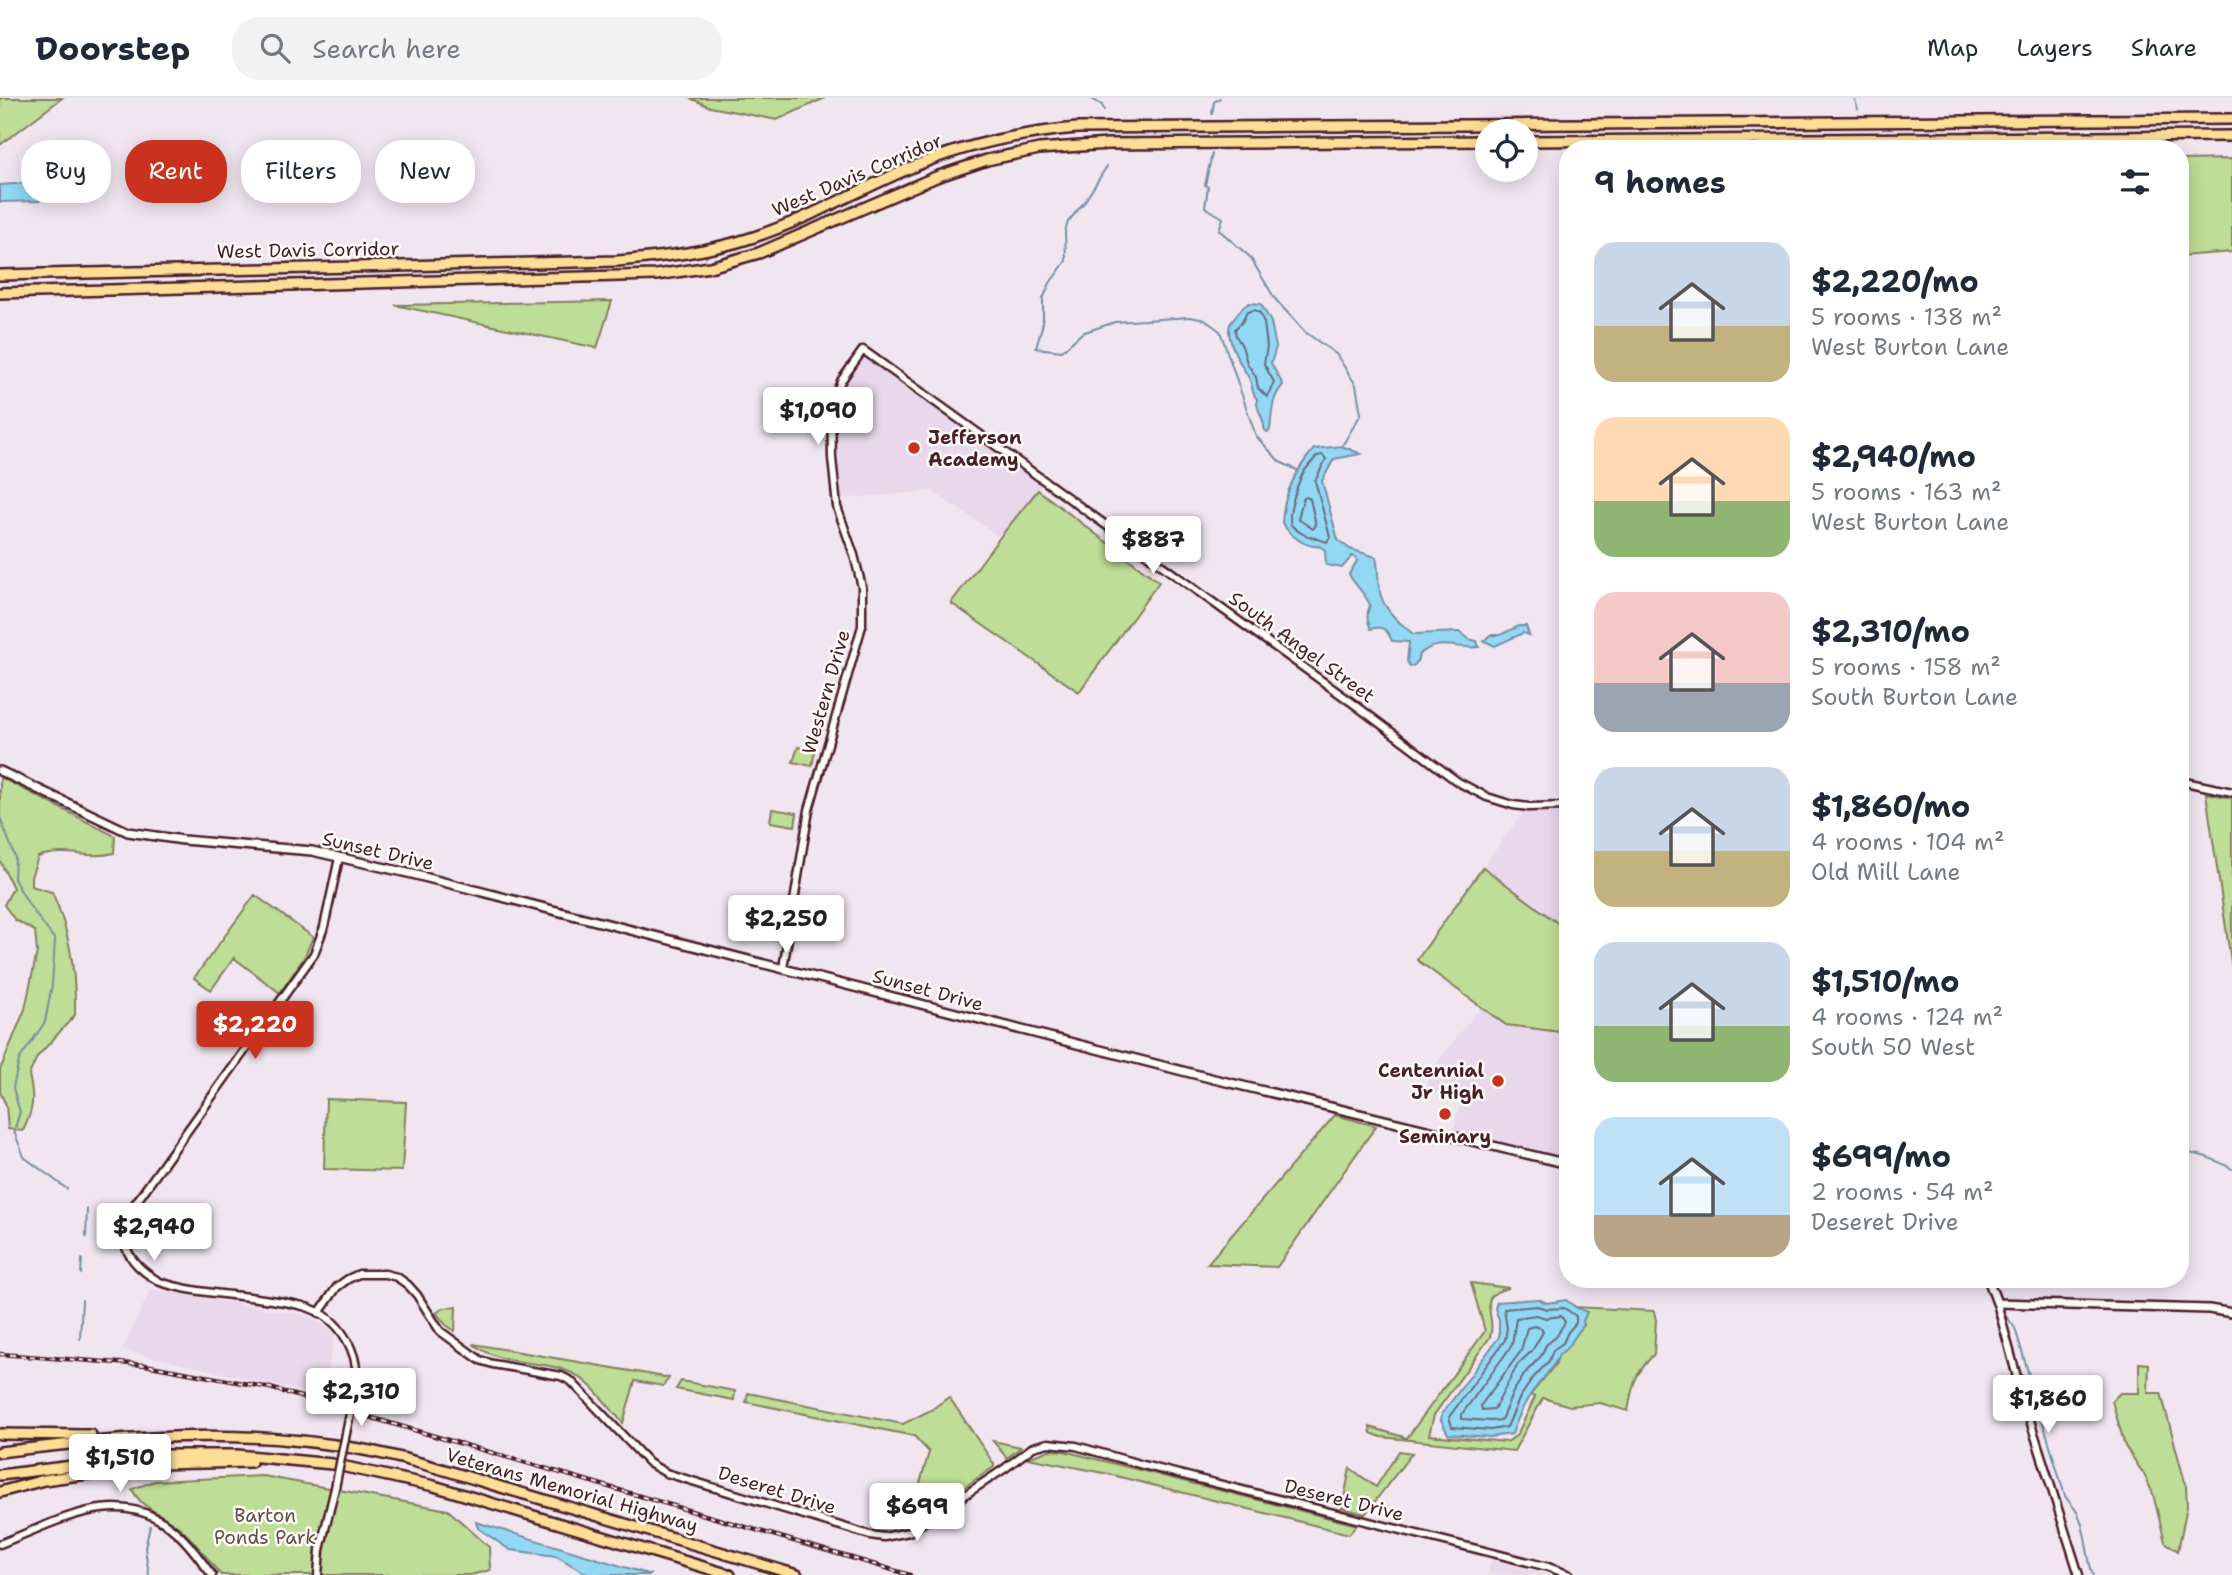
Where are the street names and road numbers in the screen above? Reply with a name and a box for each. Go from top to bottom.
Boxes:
street label: West Davis Corridor [768,128,946,222]
street label: West Davis Corridor [216,236,400,264]
street label: South Angel Street [1224,586,1380,708]
street label: Western Drive [796,627,856,757]
street label: Sunset Drive [320,826,436,876]
street label: Sunset Drive [870,963,986,1017]
street label: Veterans Memorial Highway [443,1442,701,1538]
street label: Deseret Drive [715,1460,839,1520]
street label: Deseret Drive [1282,1473,1406,1527]

